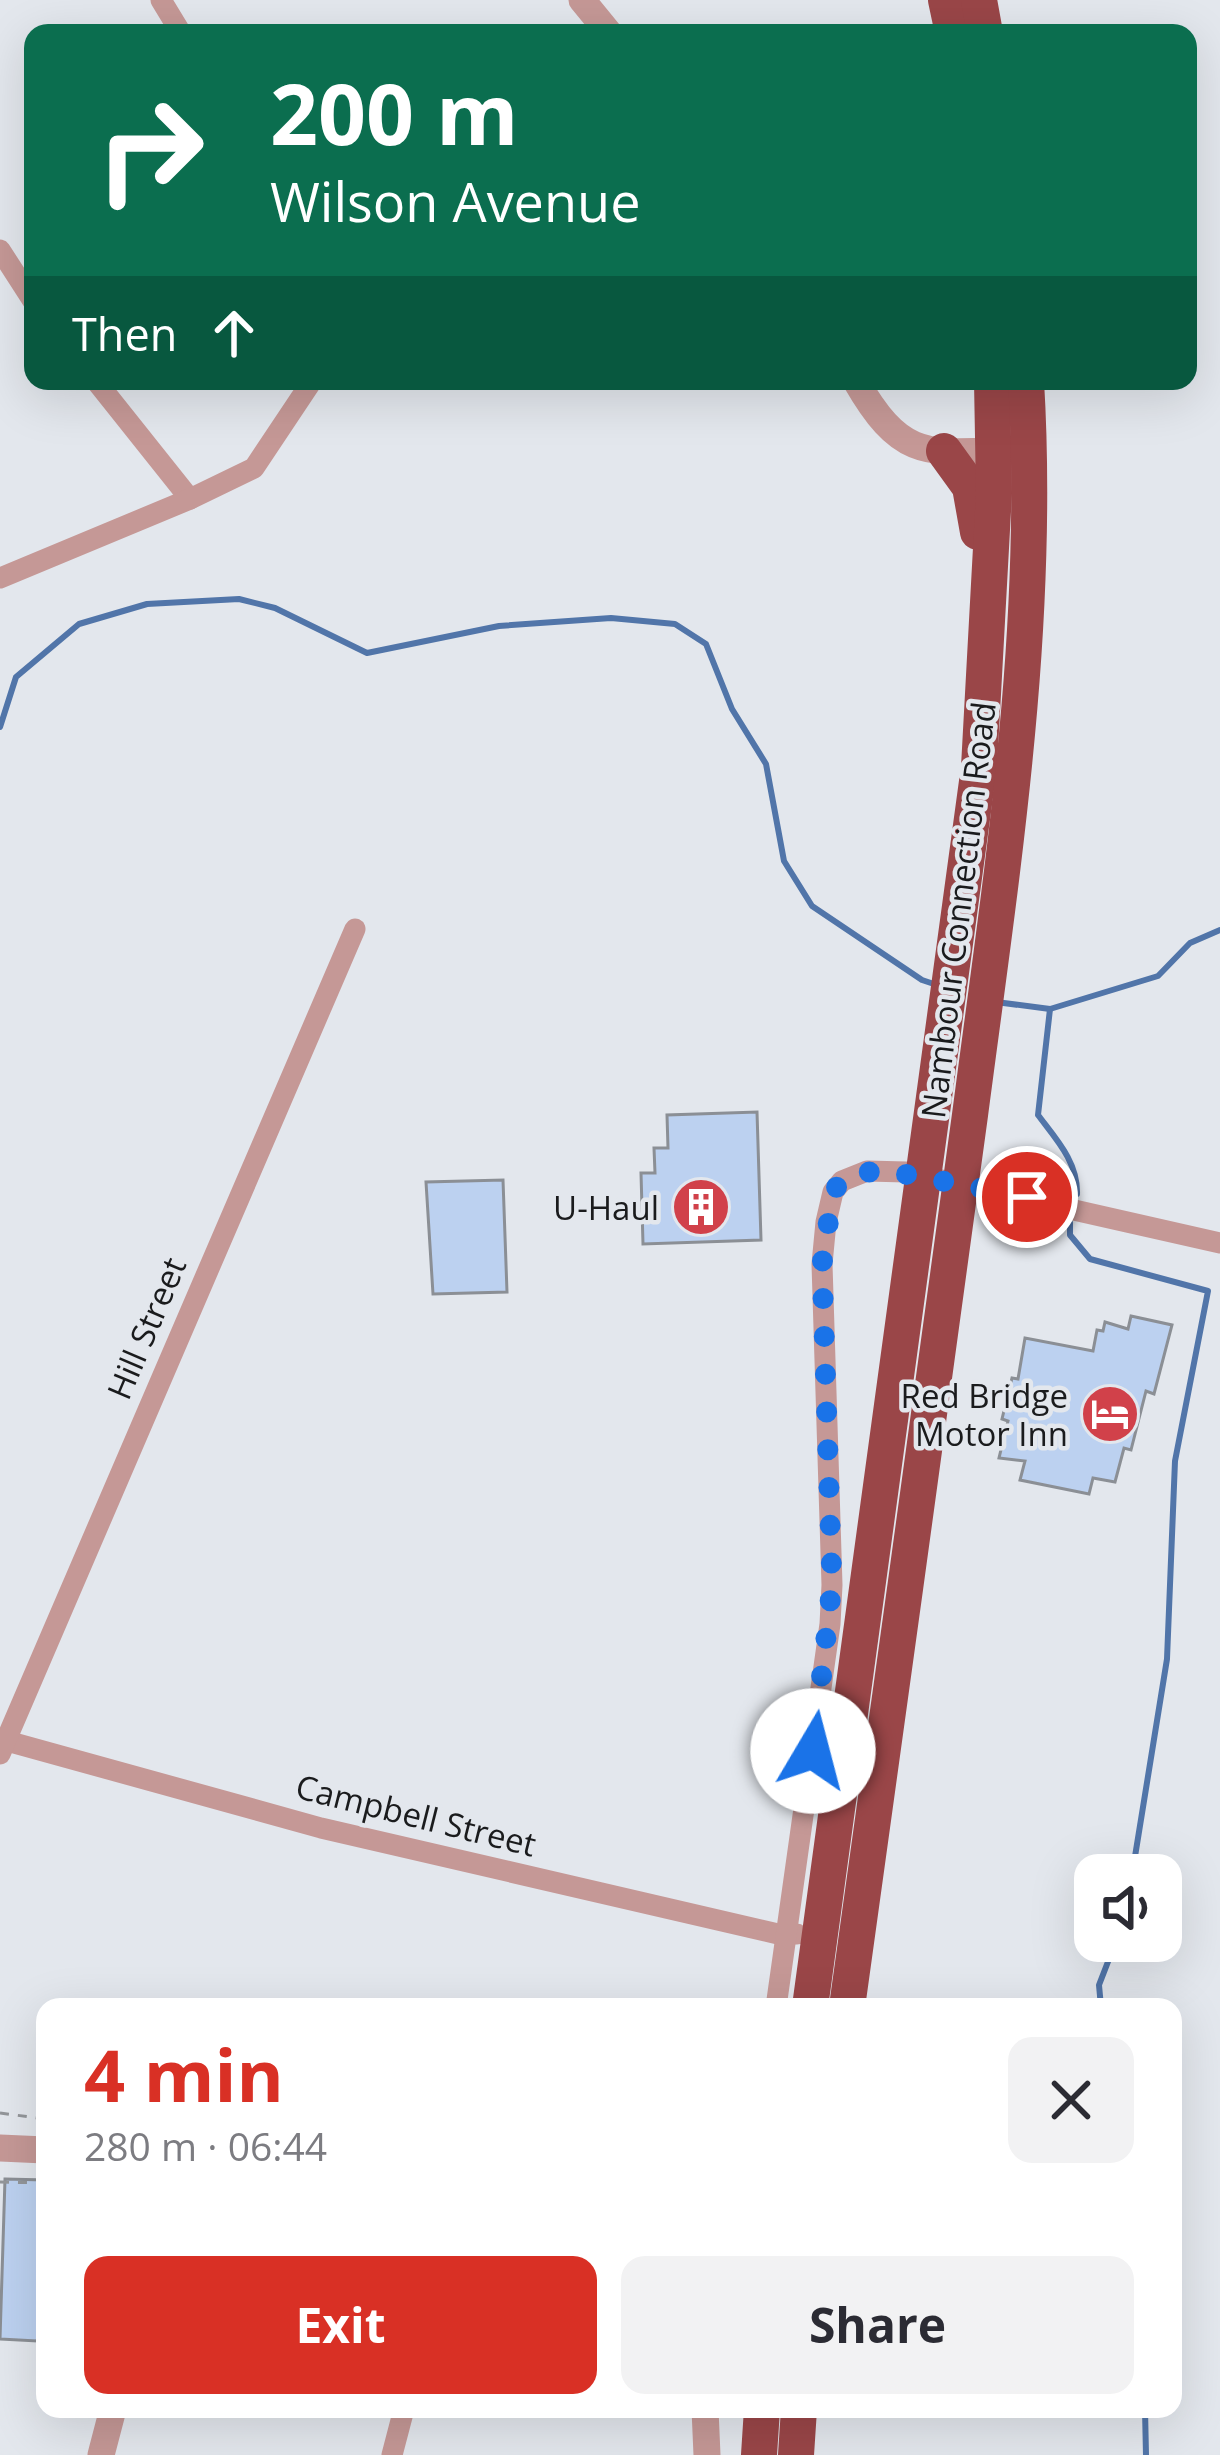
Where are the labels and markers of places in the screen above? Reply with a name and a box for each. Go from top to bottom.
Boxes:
pin [976,1146,1078,1248]
building icon: U-Haul [670,1176,732,1238]
place label: U-Haul [553,1185,659,1230]
place label: Red Bridge Motor Inn [901,1373,1068,1456]
hotel icon: Red Bridge Motor Inn [1079,1383,1141,1445]

